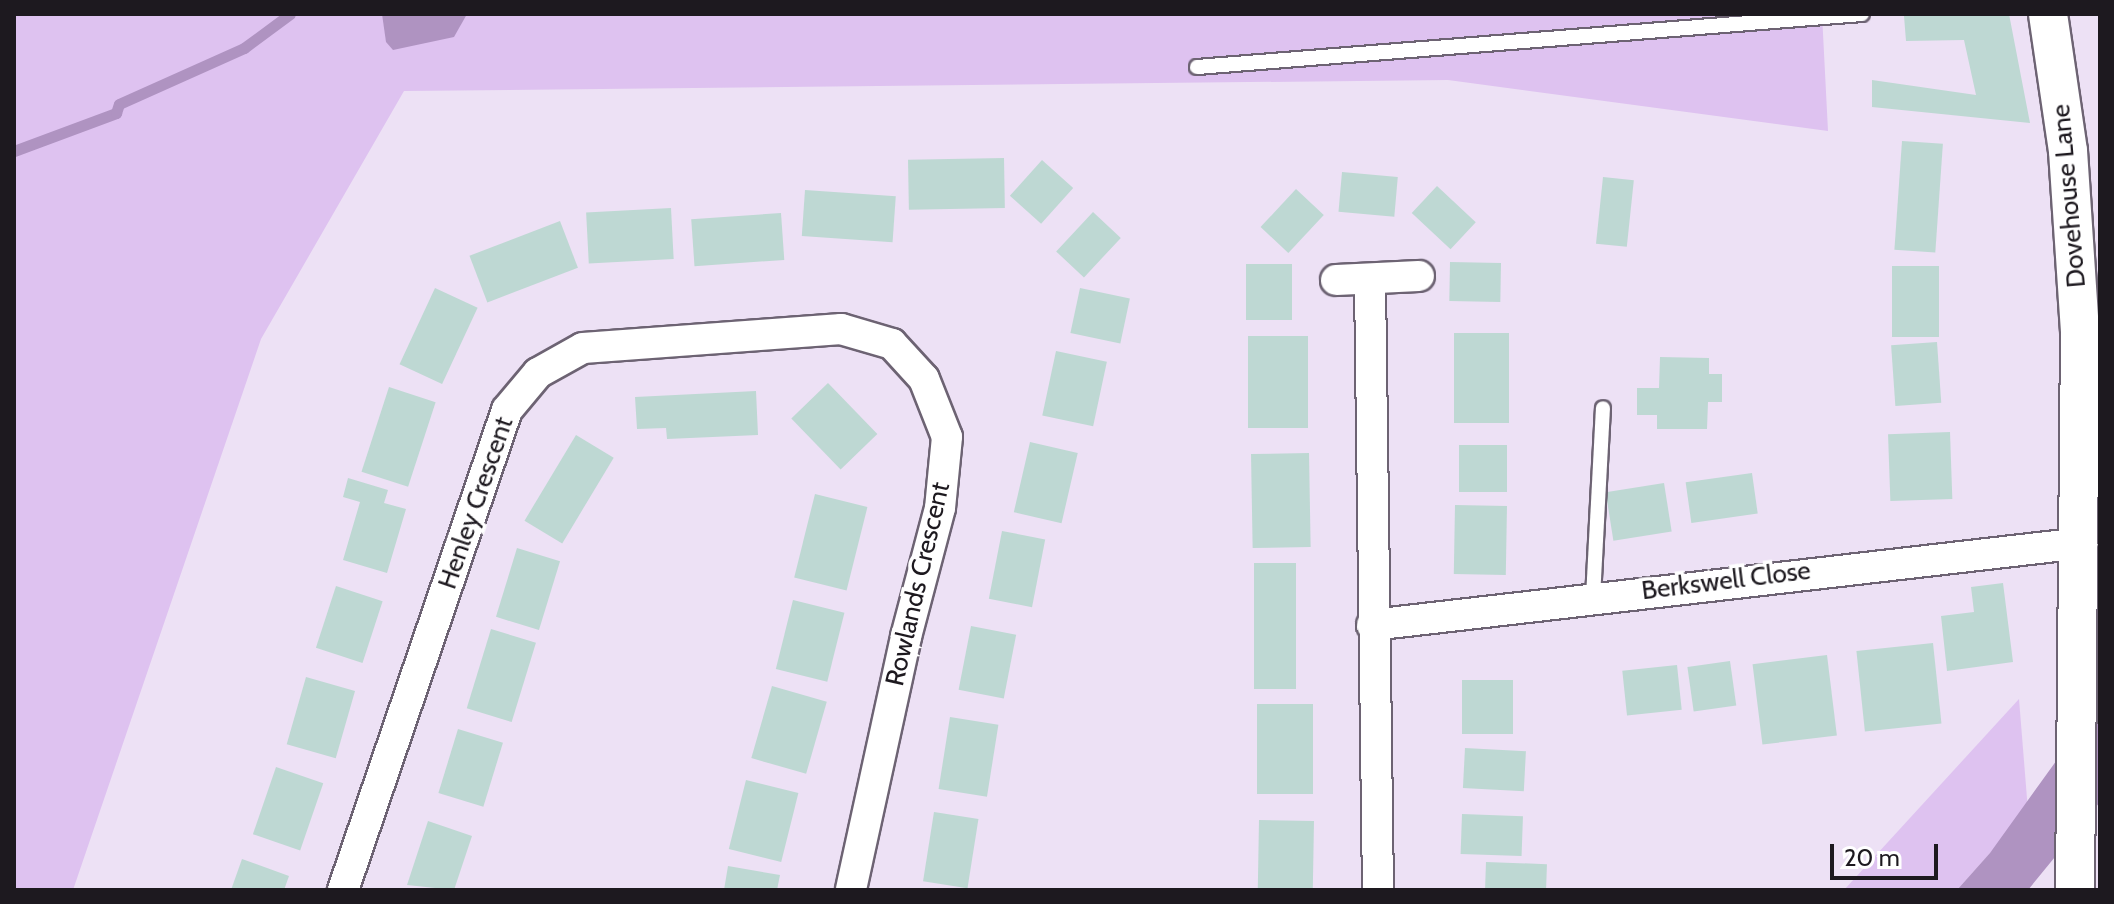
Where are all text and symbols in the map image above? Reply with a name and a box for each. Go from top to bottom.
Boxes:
street label: Dovehouse Lane [2045,103,2093,289]
street label: Henley Crescent [432,413,520,593]
street label: Rowlands Crescent [879,479,957,689]
street label: Berkswell Close [1640,555,1812,607]
scale bar [1834,828,1942,878]
text: 20 m [1844,843,1900,872]

